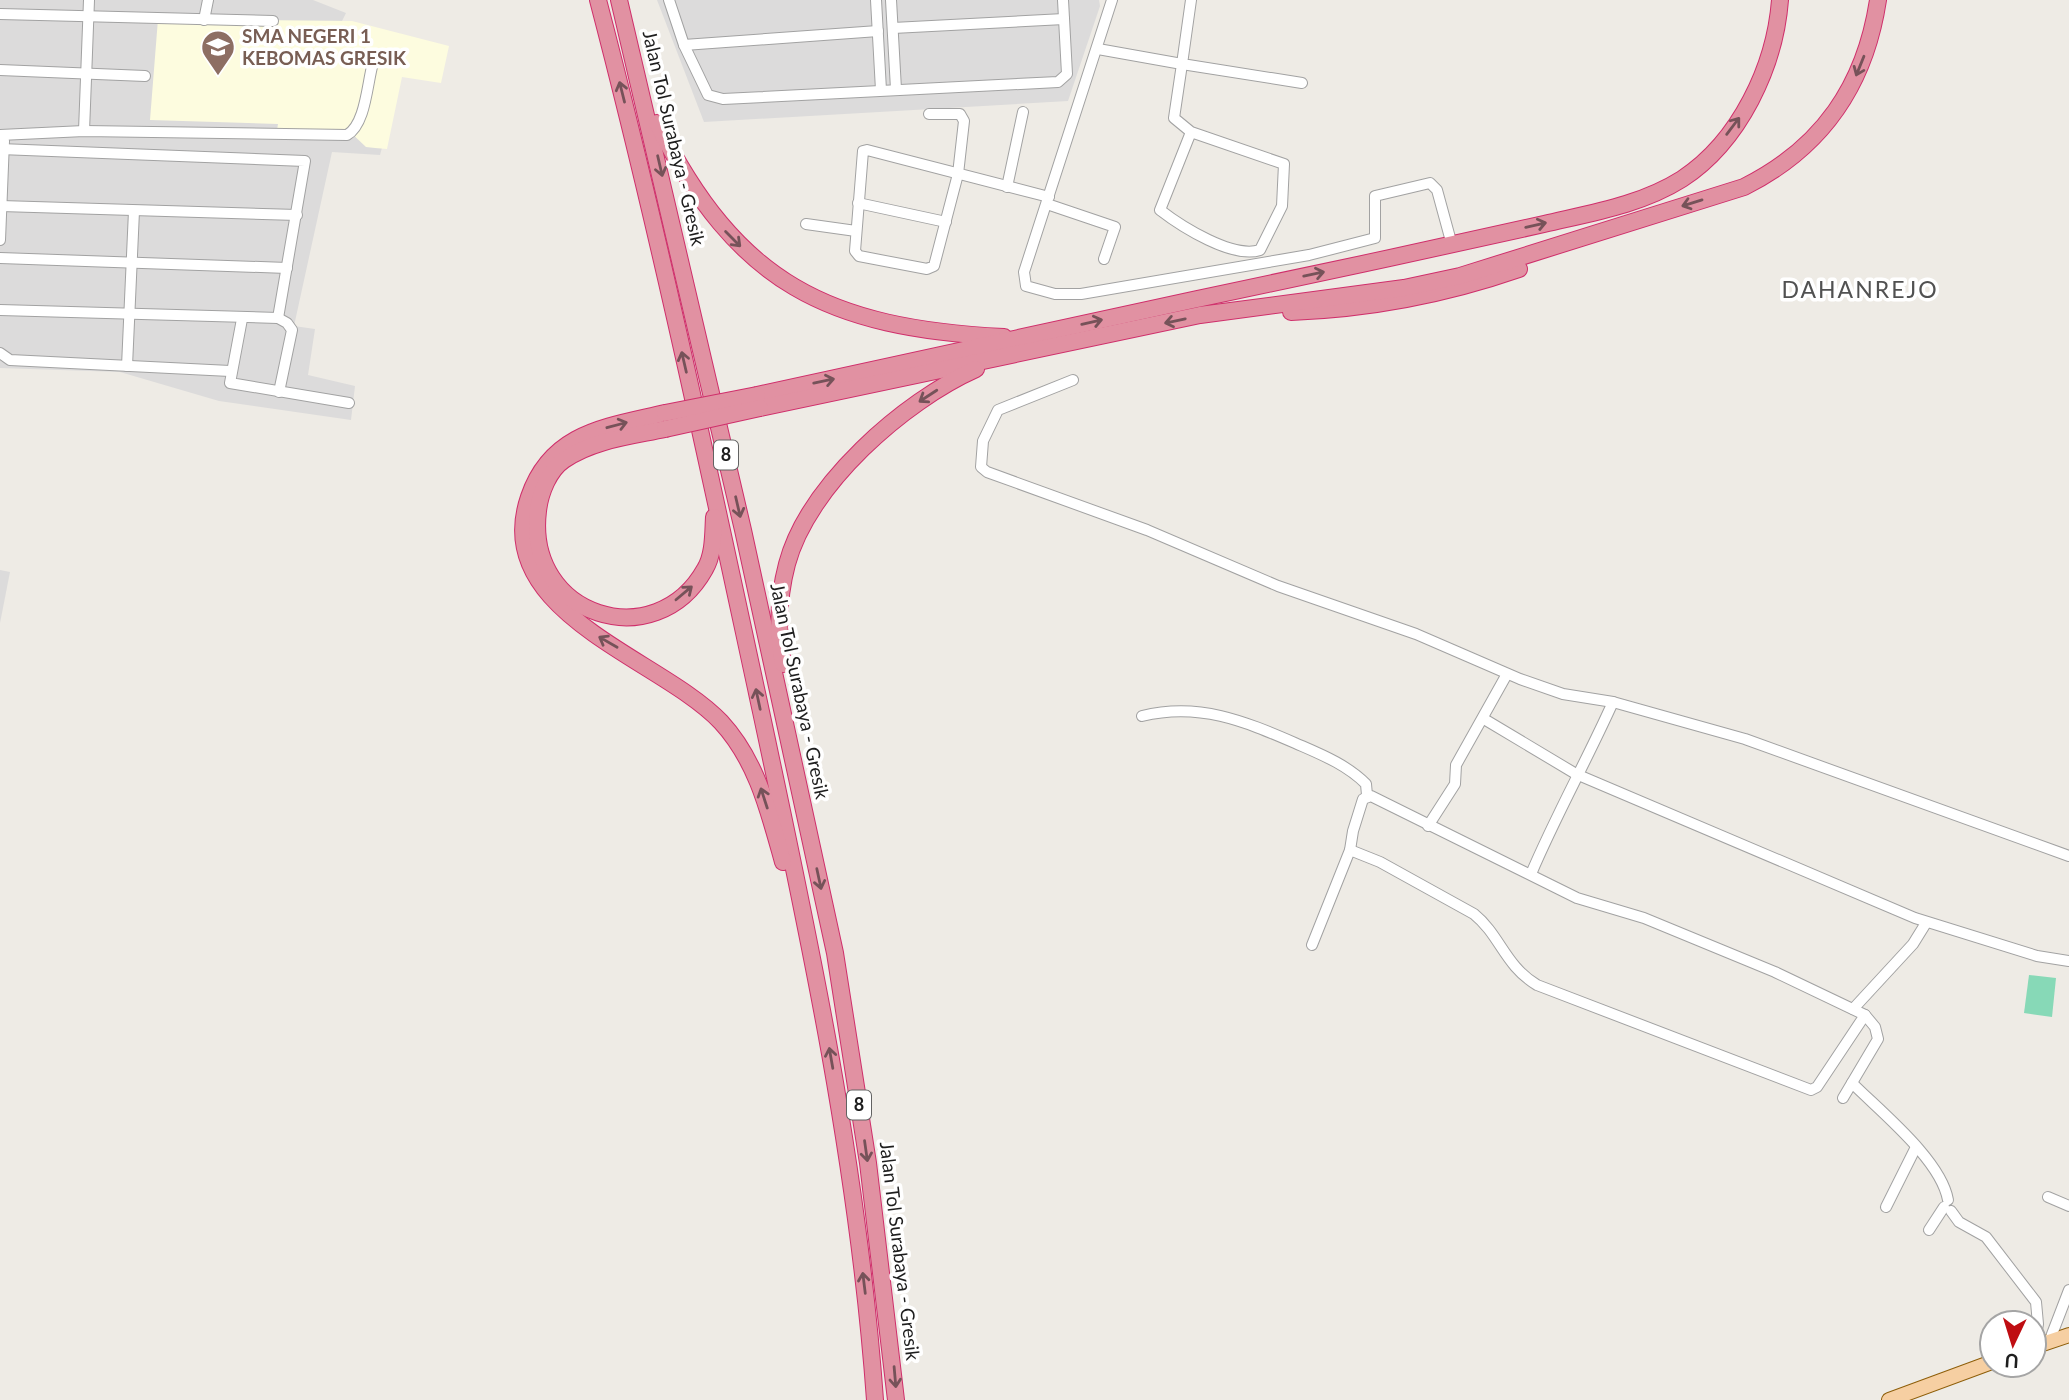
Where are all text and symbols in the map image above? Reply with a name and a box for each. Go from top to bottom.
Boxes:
place label: SMA NEGERI 1 KEBOMAS GRESIK [242,24,407,69]
school or university icon: SMA NEGERI 1 KEBOMAS GRESIK [199,28,237,77]
street label: Jalan Tol Surabaya - Gresik [639,28,711,248]
one-way arrow [1853,54,1866,76]
one-way arrow [615,82,628,104]
one-way arrow [1725,117,1740,136]
one-way arrow [654,154,667,176]
one-way arrow [1681,198,1703,211]
one-way arrow [1524,218,1547,232]
one-way arrow [724,230,741,247]
one-way arrow [1302,266,1325,280]
district label: DAHANREJO [1781,275,1939,303]
one-way arrow [1164,314,1187,328]
one-way arrow [1080,315,1103,329]
one-way arrow [676,351,690,374]
one-way arrow [812,374,835,387]
one-way arrow [919,390,939,404]
one-way arrow [605,418,628,431]
road number: 8 [714,440,738,470]
one-way arrow [731,495,745,518]
street label: Jalan Tol Surabaya - Gresik [766,581,835,801]
one-way arrow [675,585,693,601]
one-way arrow [598,635,619,648]
one-way arrow [750,688,764,711]
one-way arrow [757,788,770,810]
one-way arrow [813,867,827,890]
one-way arrow [824,1047,837,1070]
road number: 8 [847,1090,871,1120]
one-way arrow [860,1139,873,1162]
street label: Jalan Tol Surabaya - Gresik [876,1140,925,1362]
one-way arrow [857,1273,870,1295]
north arrow [1978,1309,2048,1379]
text: U [2004,1349,2020,1373]
one-way arrow [889,1365,902,1388]

